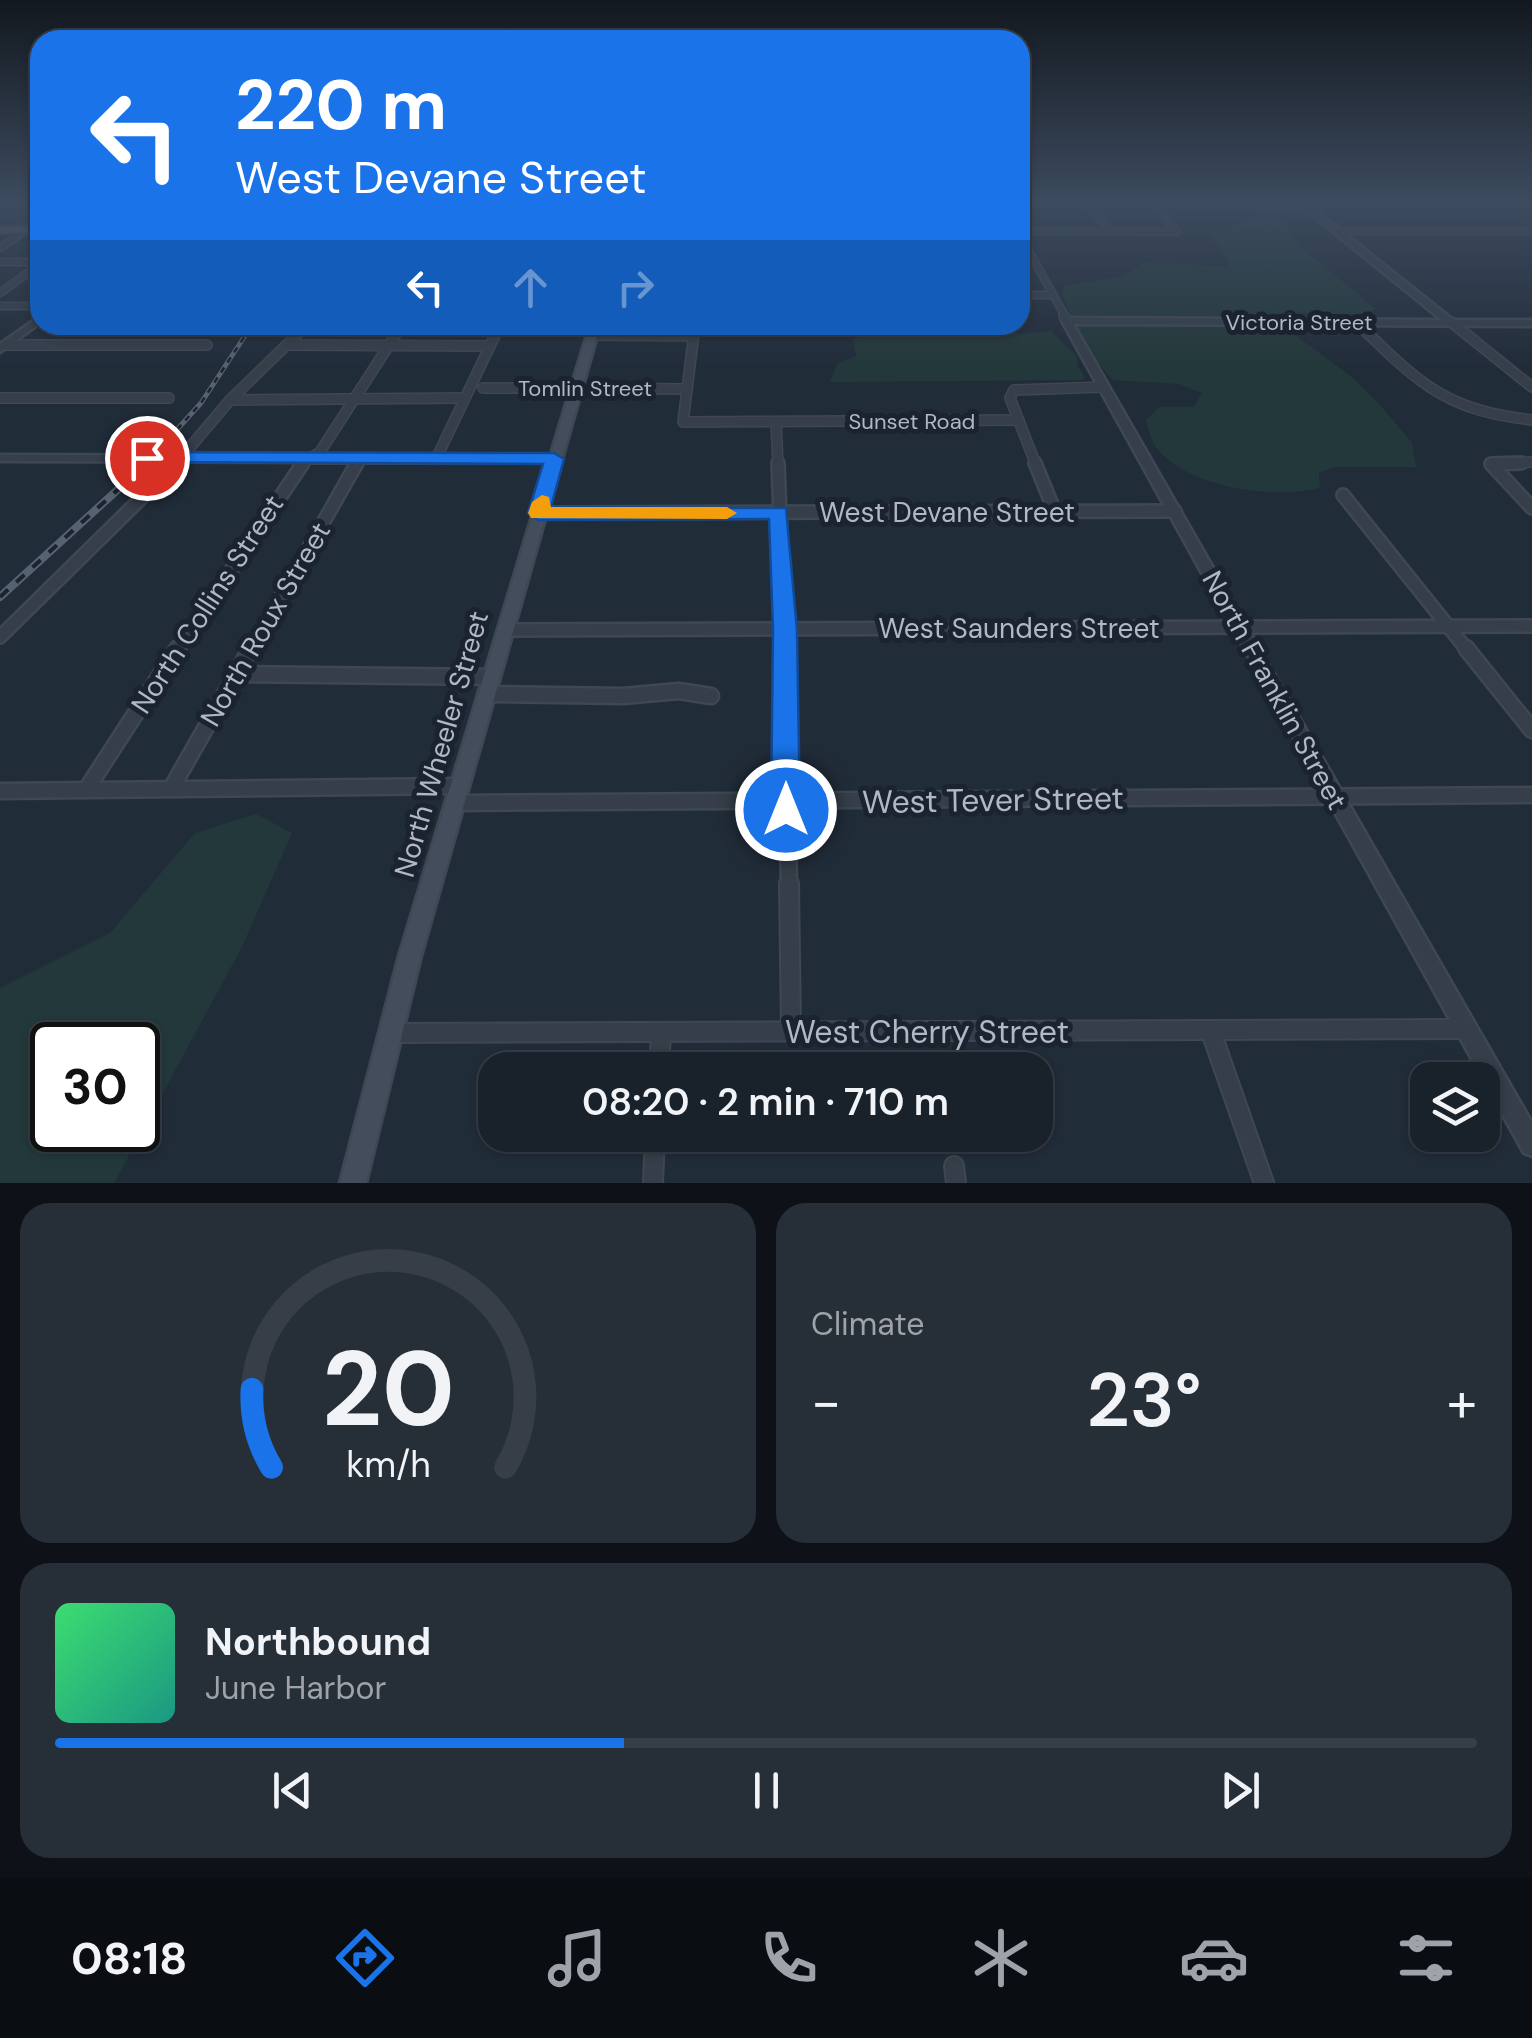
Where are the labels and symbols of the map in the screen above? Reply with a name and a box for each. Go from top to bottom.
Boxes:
street label: Victoria Street [1225,308,1373,337]
street label: Tomlin Street [518,374,652,403]
street label: Sunset Road [849,407,975,436]
pin [105,416,190,501]
street label: North Collins Street [123,488,292,721]
street label: West Devane Street [819,494,1075,531]
street label: North Roux Street [192,515,339,733]
street label: North Franklin Street [1194,564,1356,816]
street label: North Wheeler Street [386,607,497,881]
street label: West Saunders Street [878,610,1160,647]
position arrow [734,758,838,862]
street label: West Tever Street [862,777,1124,823]
street label: West Cherry Street [785,1011,1069,1053]
speed limit sign: 30 [30,1022,160,1152]

